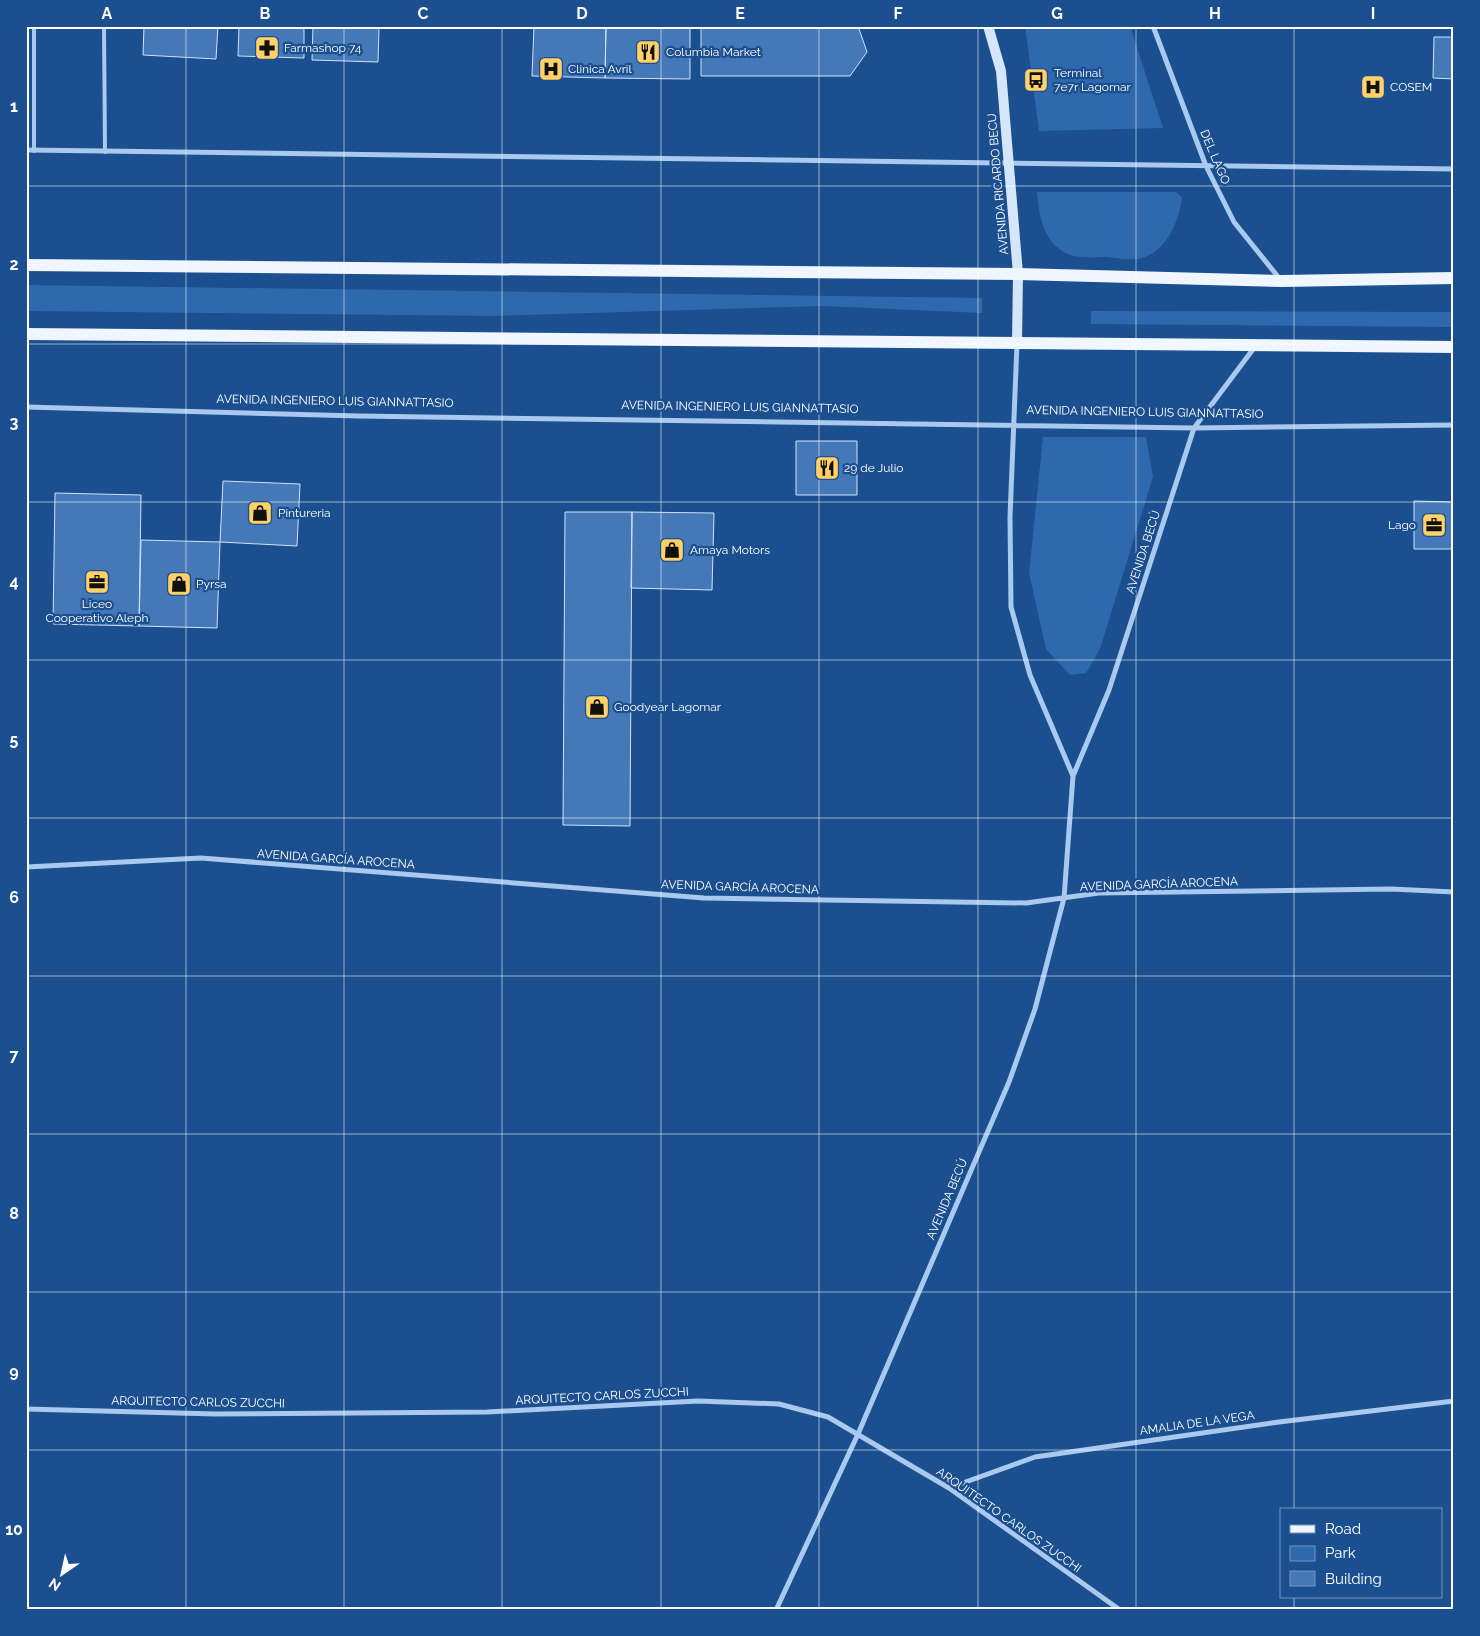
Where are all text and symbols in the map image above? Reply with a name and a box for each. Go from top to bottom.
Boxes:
text: A [102,4,113,23]
text: B [260,4,271,23]
text: C [418,4,429,23]
text: D [576,4,588,23]
text: E [735,4,745,23]
text: F [893,4,903,23]
text: G [1051,4,1063,23]
text: H [1209,4,1221,23]
text: I [1371,4,1375,23]
pharmacy icon: Farmashop 74 [254,35,280,61]
restaurant icon: Columbia Market [635,39,661,65]
place label: Farmashop 74 [284,41,362,55]
place label: Columbia Market [666,45,761,59]
hospital icon: Clinica Avril [538,56,564,82]
place label: Clinica Avril [568,62,632,76]
place label: Terminal 7e7r Lagomar [1054,66,1132,94]
bus stop icon: Terminal 7e7r Lagomar [1023,67,1049,93]
hospital icon: COSEM [1360,74,1386,100]
place label: COSEM [1390,80,1432,94]
text: 1 [10,97,18,116]
street label: AVENIDA RICARDO BECU [985,113,1011,255]
street label: DEL LAGO [1197,128,1233,186]
text: 2 [9,255,19,274]
street label: AVENIDA INGENIERO LUIS GIANNATTASIO [216,392,454,410]
street label: AVENIDA INGENIERO LUIS GIANNATTASIO [621,398,859,416]
street label: AVENIDA INGENIERO LUIS GIANNATTASIO [1026,403,1264,421]
text: 3 [10,413,19,432]
restaurant icon: 29 de Julio [814,455,840,481]
place label: 29 de Julio [844,461,903,475]
shop icon: Pintureria [247,500,273,526]
place label: Pintureria [278,506,331,520]
street label: AVENIDA BECÚ [1123,509,1163,595]
office icon: Lago [1421,512,1447,538]
place label: Lago [1388,518,1416,532]
shop icon: Amaya Motors [659,537,685,563]
place label: Amaya Motors [690,543,770,557]
office icon: Liceo Cooperativo Aleph [84,569,110,595]
shop icon: Pyrsa [166,571,192,597]
text: 4 [9,572,19,591]
place label: Pyrsa [196,577,227,591]
place label: Liceo Cooperativo Aleph [45,597,149,625]
shop icon: Goodyear Lagomar [584,694,610,720]
place label: Goodyear Lagomar [614,700,722,714]
text: 5 [10,730,19,749]
street label: AVENIDA GARCÍA AROCENA [257,846,415,872]
street label: AVENIDA GARCÍA AROCENA [1080,874,1238,894]
street label: AVENIDA GARCÍA AROCENA [661,877,819,897]
text: 6 [9,888,19,907]
text: 7 [10,1046,19,1065]
street label: AVENIDA BECÚ [924,1156,970,1242]
text: 8 [9,1204,19,1223]
text: 9 [9,1362,19,1381]
street label: ARQUITECTO CARLOS ZUCCHI [515,1384,689,1408]
street label: ARQUITECTO CARLOS ZUCCHI [111,1393,285,1411]
street label: AMALIA DE LA VEGA [1139,1408,1255,1438]
street label: ARQUITECTO CARLOS ZUCCHI [934,1464,1084,1576]
legend [1280,1508,1442,1598]
text: 10 [5,1520,23,1539]
text: Road [1325,1520,1361,1538]
text: Park [1325,1544,1356,1562]
north arrow [38,1548,88,1598]
text: Building [1325,1570,1382,1588]
text: N [46,1575,64,1594]

